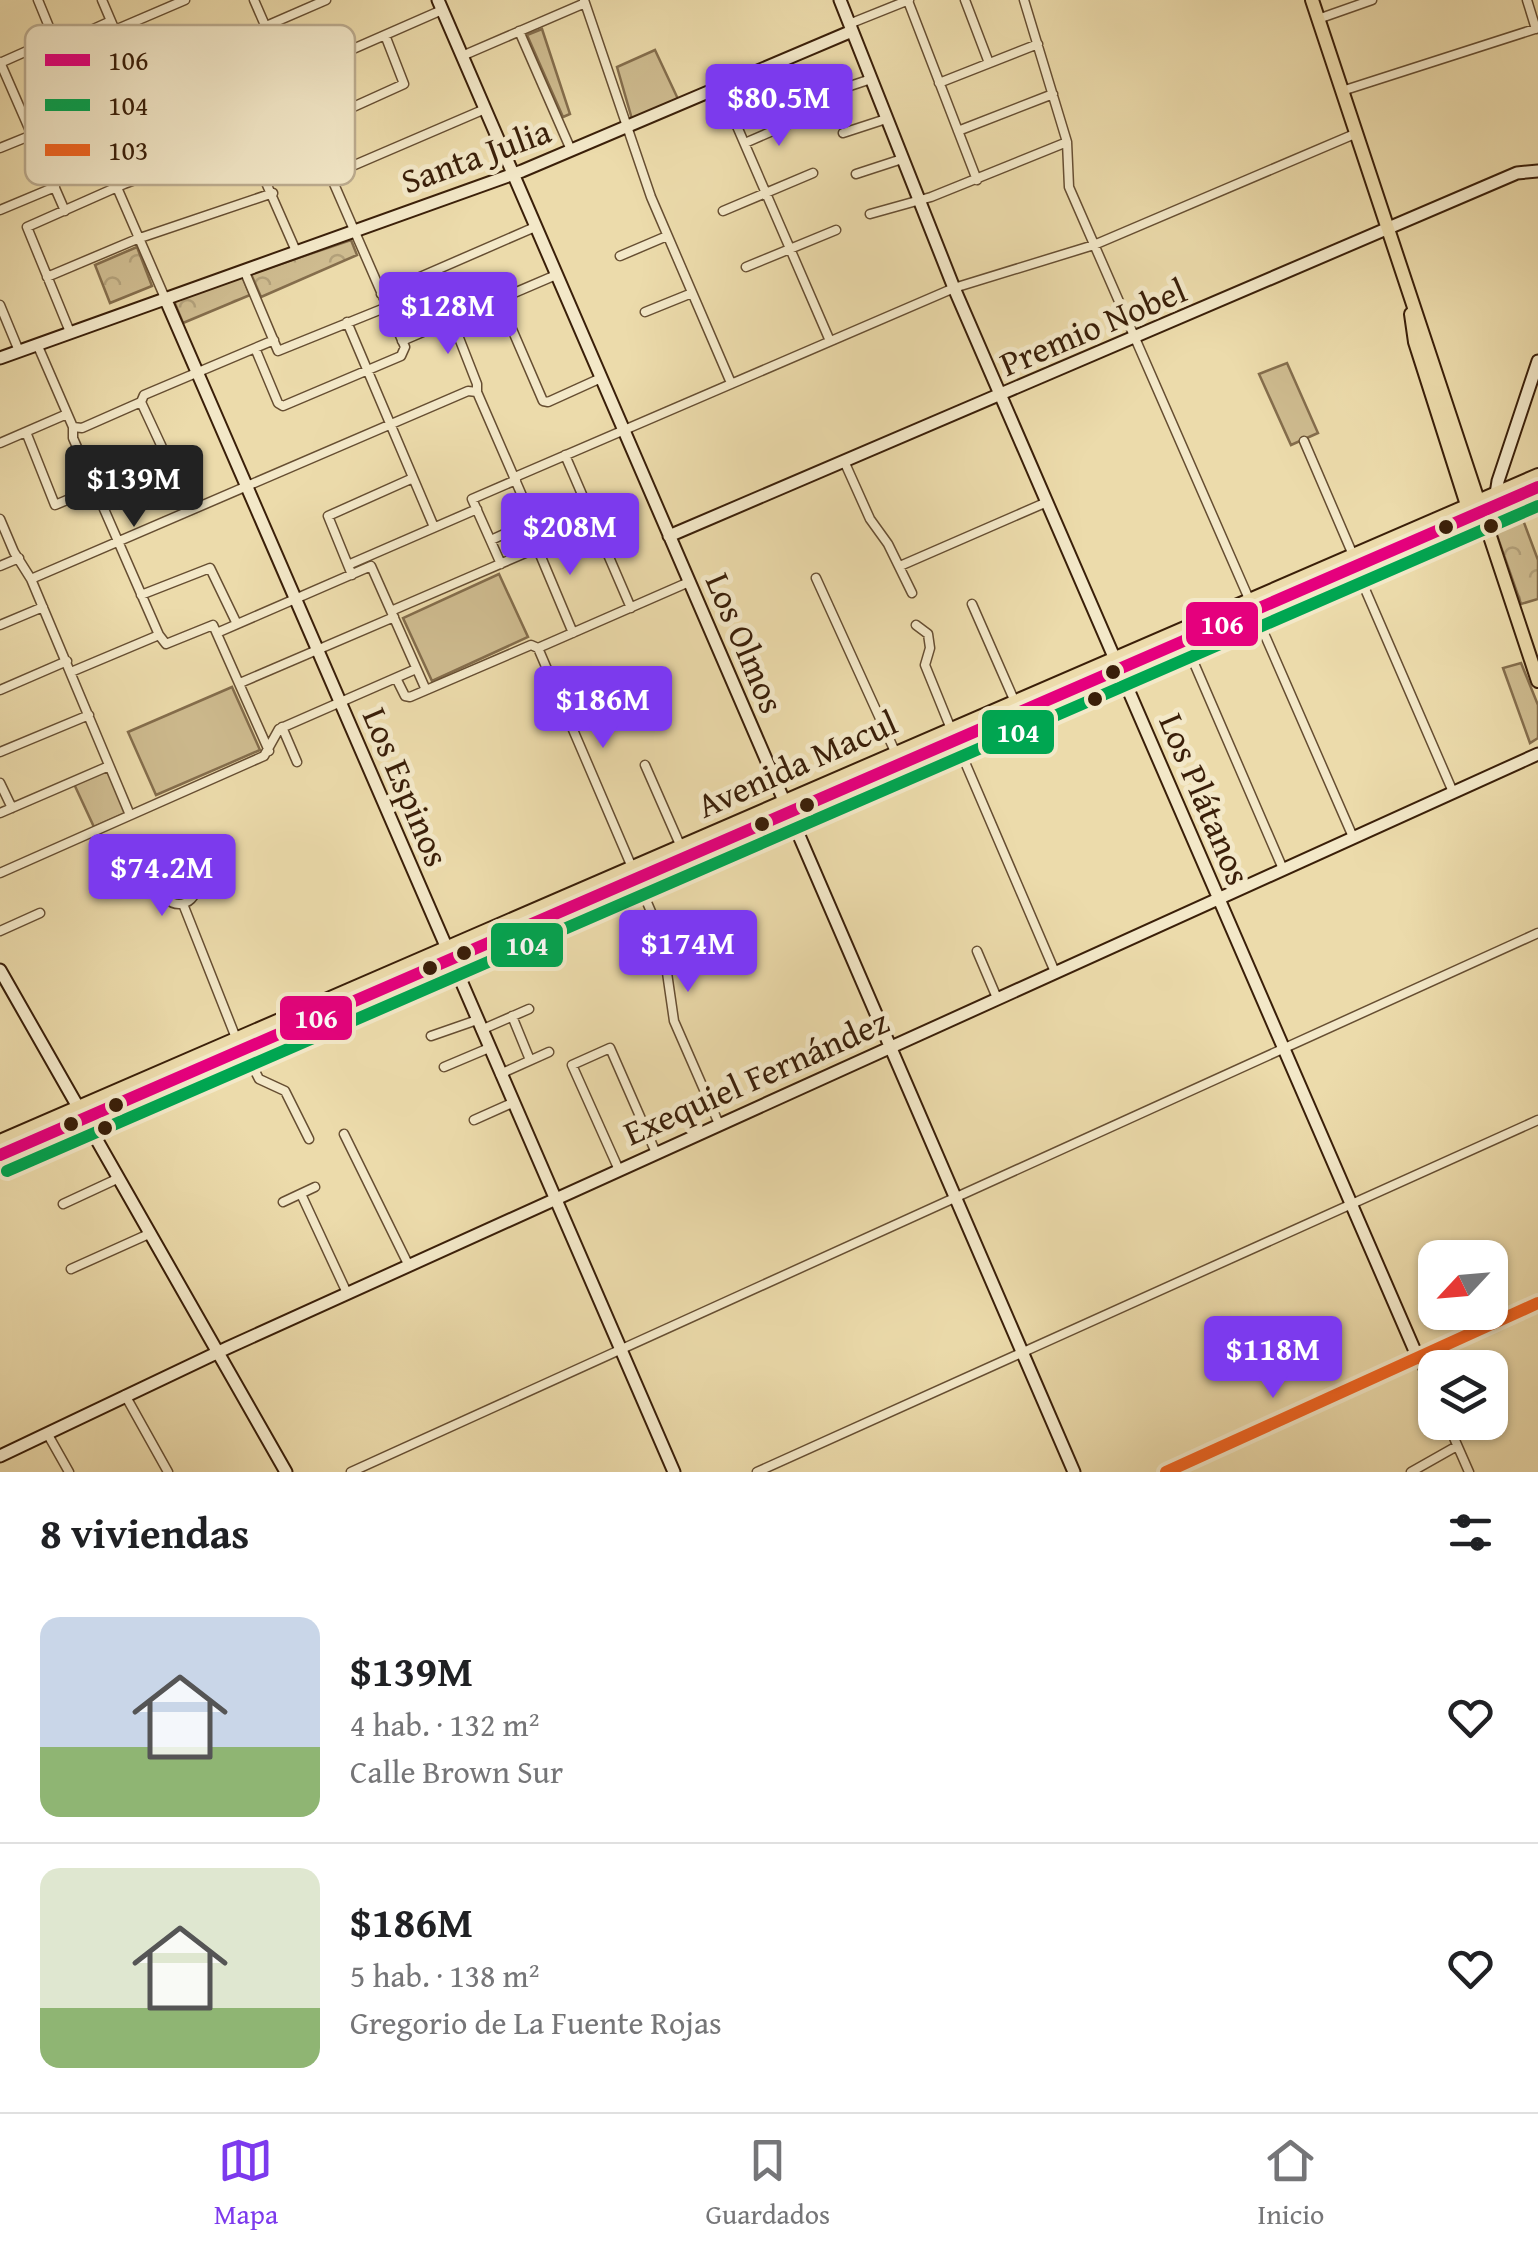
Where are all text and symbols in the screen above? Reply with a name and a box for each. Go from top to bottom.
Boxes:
legend [25,25,355,185]
text: 106 [108,39,148,80]
pin: $80.5M [698,64,860,149]
text: $80.5M [728,73,830,120]
text: 104 [108,84,148,125]
street label: Santa Julia [394,105,558,206]
text: 103 [108,129,148,170]
street label: Premio Nobel [992,264,1194,389]
pin: $128M [378,272,518,357]
text: $128M [401,281,495,328]
pin: $139M [64,445,204,530]
text: $139M [87,454,181,501]
pin: $208M [500,493,640,578]
text: $208M [523,502,617,549]
unlabelled marker [1481,516,1501,536]
unlabelled marker [1436,517,1456,537]
street label: Los Olmos [693,565,798,721]
line badge: 106 [1184,600,1260,648]
text: 106 [1200,603,1244,644]
unlabelled marker [1103,662,1123,682]
pin: $186M [533,666,673,751]
text: $186M [556,675,650,722]
unlabelled marker [1085,689,1105,709]
street label: Avenida Macul [688,697,905,830]
street label: Los Espinos [350,699,463,874]
street label: Los Plátanos [1146,705,1264,893]
line badge: 104 [980,708,1056,756]
text: 104 [996,711,1040,752]
unlabelled marker [797,795,817,815]
unlabelled marker [752,814,772,834]
pin: $74.2M [81,834,243,919]
text: $74.2M [111,843,213,890]
pin: $174M [618,910,758,995]
text: $174M [641,919,735,966]
line badge: 104 [489,921,565,969]
text: 104 [505,924,549,965]
unlabelled marker [454,943,474,963]
unlabelled marker [420,958,440,978]
line badge: 106 [278,994,354,1042]
street label: Exequiel Fernández [615,995,897,1158]
text: 106 [294,997,338,1038]
unlabelled marker [106,1095,126,1115]
unlabelled marker [61,1114,81,1134]
unlabelled marker [95,1118,115,1138]
north arrow [1418,1240,1508,1330]
map controls [1418,1240,1508,1440]
pin: $118M [1203,1316,1343,1401]
text: $118M [1226,1325,1320,1372]
button: layers [1418,1350,1508,1440]
text: 8 viviendas [40,1502,249,1563]
icon: filters [1443,1505,1498,1560]
text: $139M [350,1640,473,1701]
icon: home [120,1657,240,1777]
icon: heart [1443,1690,1498,1745]
text: 4 hab. · 132 m² [350,1701,539,1748]
text: Calle Brown Sur [350,1748,563,1795]
text: $186M [350,1891,473,1952]
icon: home [120,1908,240,2028]
icon: heart [1443,1941,1498,1996]
text: 5 hab. · 138 m² [350,1952,539,1999]
text: Gregorio de La Fuente Rojas [350,1999,722,2046]
tab: Mapa [214,2133,278,2234]
tab: Guardados [706,2133,830,2234]
tab: Inicio [1258,2133,1324,2234]

